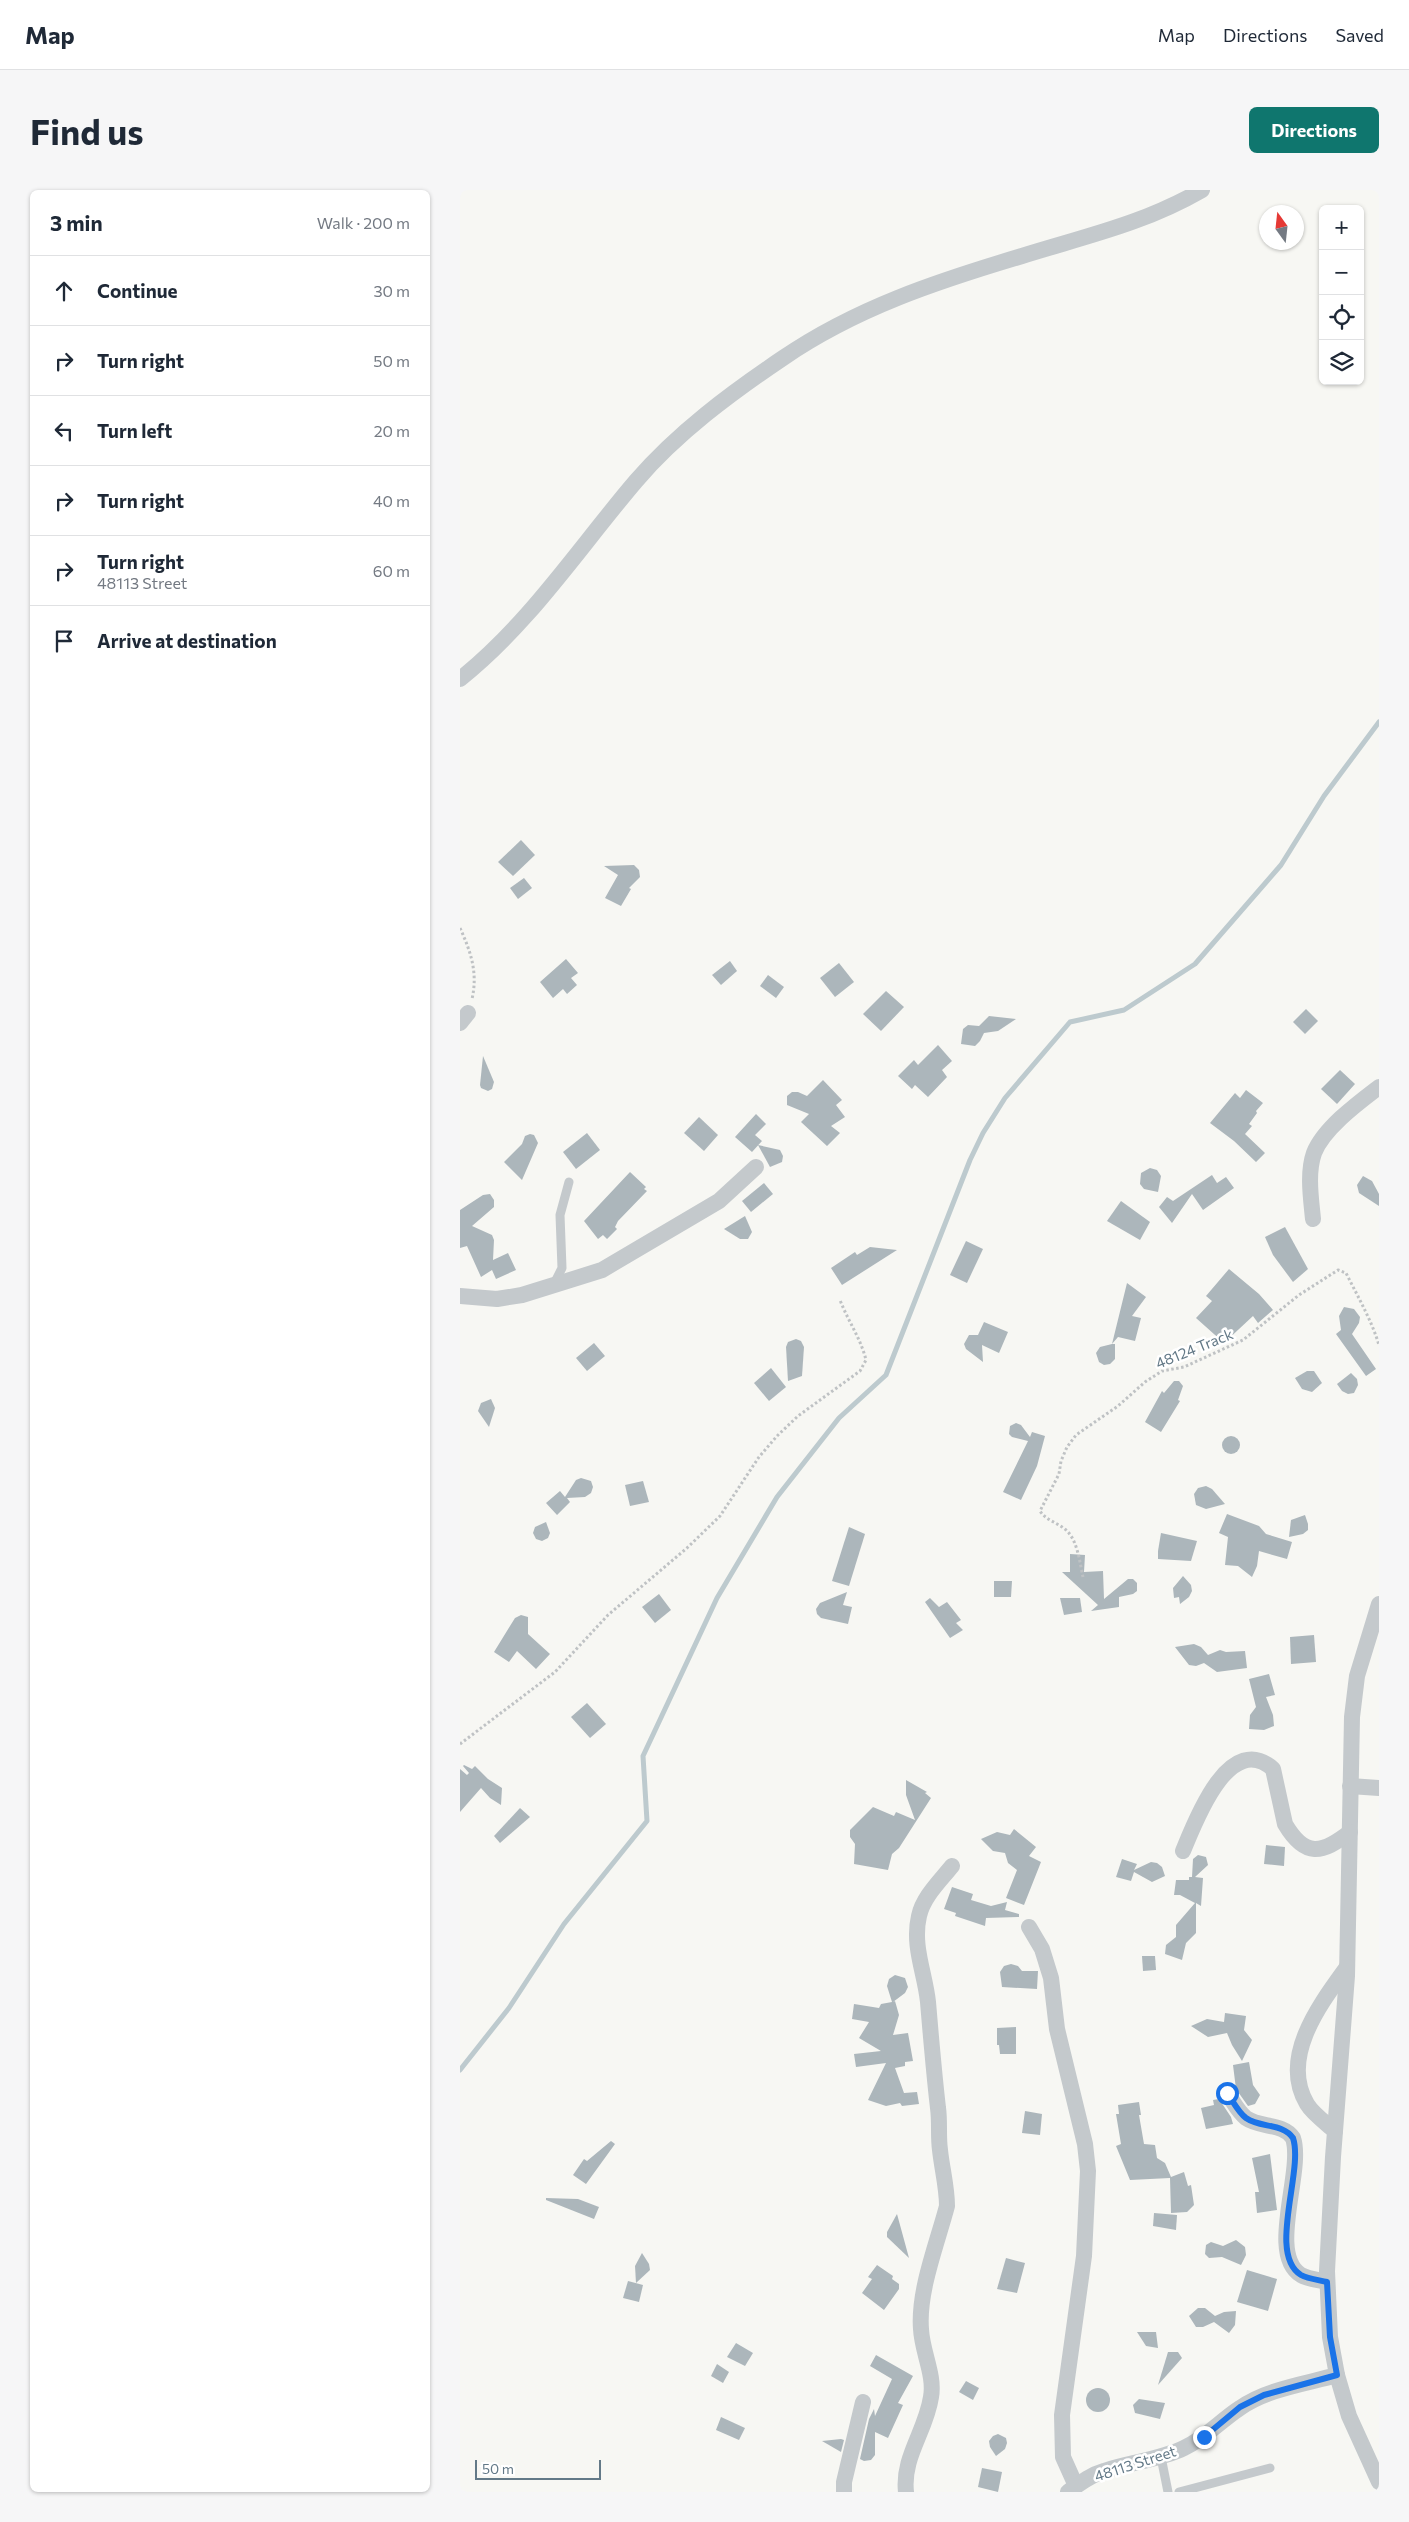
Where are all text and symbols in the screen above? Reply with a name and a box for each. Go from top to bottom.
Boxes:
text: Map [25,20,75,49]
text: Map [1158,24,1195,46]
text: Directions [1223,24,1307,46]
text: Saved [1335,24,1384,46]
button: Directions [1249,107,1379,153]
text: Find us [30,109,144,152]
north arrow [1259,205,1304,250]
map controls [1319,205,1364,385]
button: + [1319,205,1364,250]
text: 3 min [50,210,103,235]
text: Walk · 200 m [317,213,410,232]
button: − [1319,250,1364,295]
icon: ahead [50,277,78,305]
text: Continue [97,279,177,302]
text: 30 m [373,281,410,300]
button: locate [1319,295,1364,340]
button: layers [1319,340,1364,385]
icon: right [50,347,78,375]
text: Turn right [97,349,184,372]
text: 50 m [373,351,410,370]
icon: left [50,417,78,445]
text: Turn left [97,419,172,442]
text: 20 m [374,421,410,440]
icon: right [50,487,78,515]
text: Turn right [97,489,184,512]
text: 40 m [373,491,410,510]
text: Turn right [97,550,184,573]
icon: right [50,557,78,585]
text: 60 m [373,561,410,580]
text: 48113 Street [97,573,187,592]
icon: arrive [50,627,78,655]
text: Arrive at destination [97,629,277,652]
street label: 48124 Track [1153,1324,1235,1372]
route start [1216,2082,1239,2105]
route end [1193,2426,1216,2449]
street label: 48113 Street [1092,2441,1178,2485]
scale bar [475,2457,601,2480]
text: 50 m [482,2460,514,2477]

